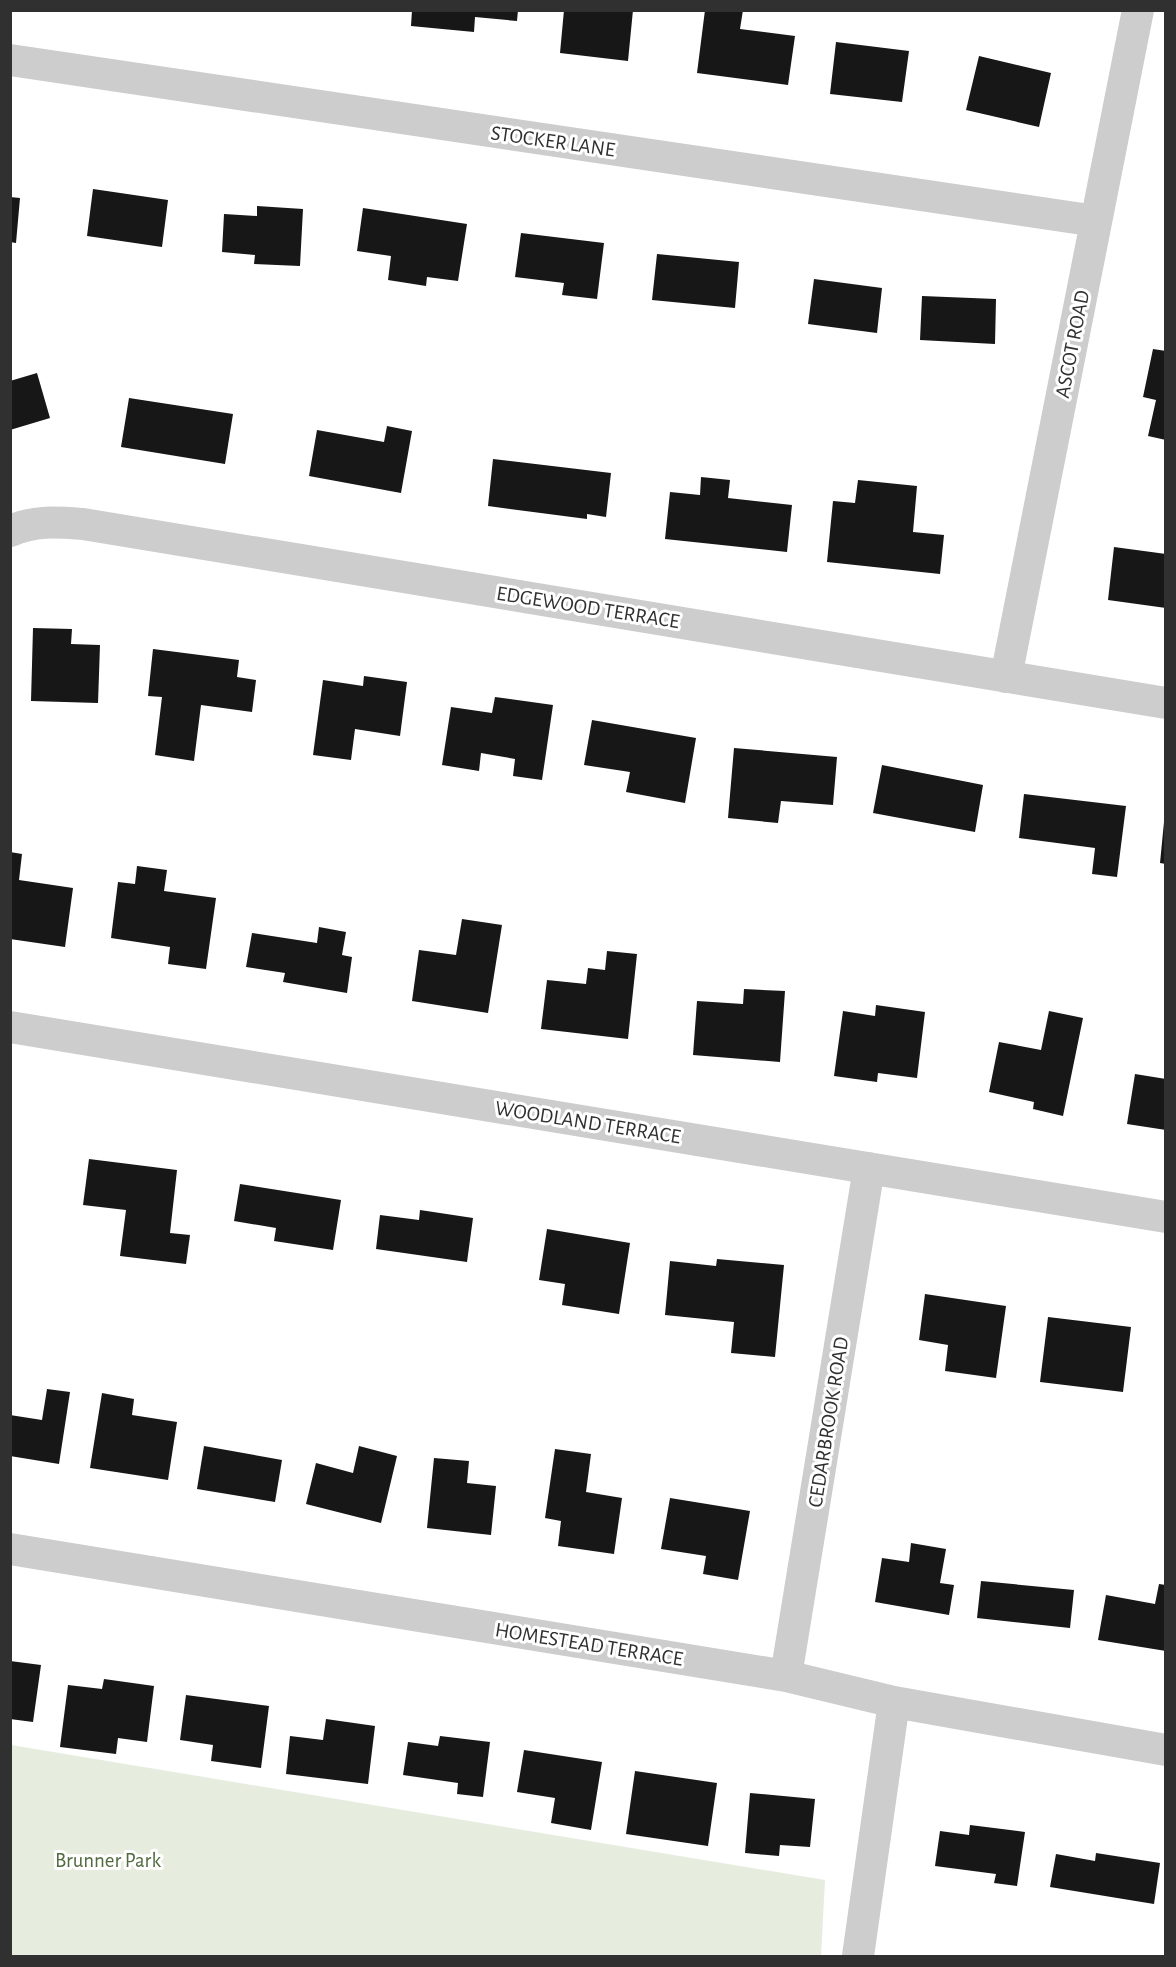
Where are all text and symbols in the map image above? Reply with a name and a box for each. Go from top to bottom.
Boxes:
street label: STOCKER LANE [489,122,616,161]
street label: ASCOT ROAD [1052,288,1093,400]
street label: EDGEWOOD TERRACE [495,583,681,632]
street label: WOODLAND TERRACE [494,1097,682,1148]
street label: CEDARBROOK ROAD [805,1335,852,1509]
street label: HOMESTEAD TERRACE [494,1619,684,1670]
park label: Brunner Park [55,1850,161,1871]

